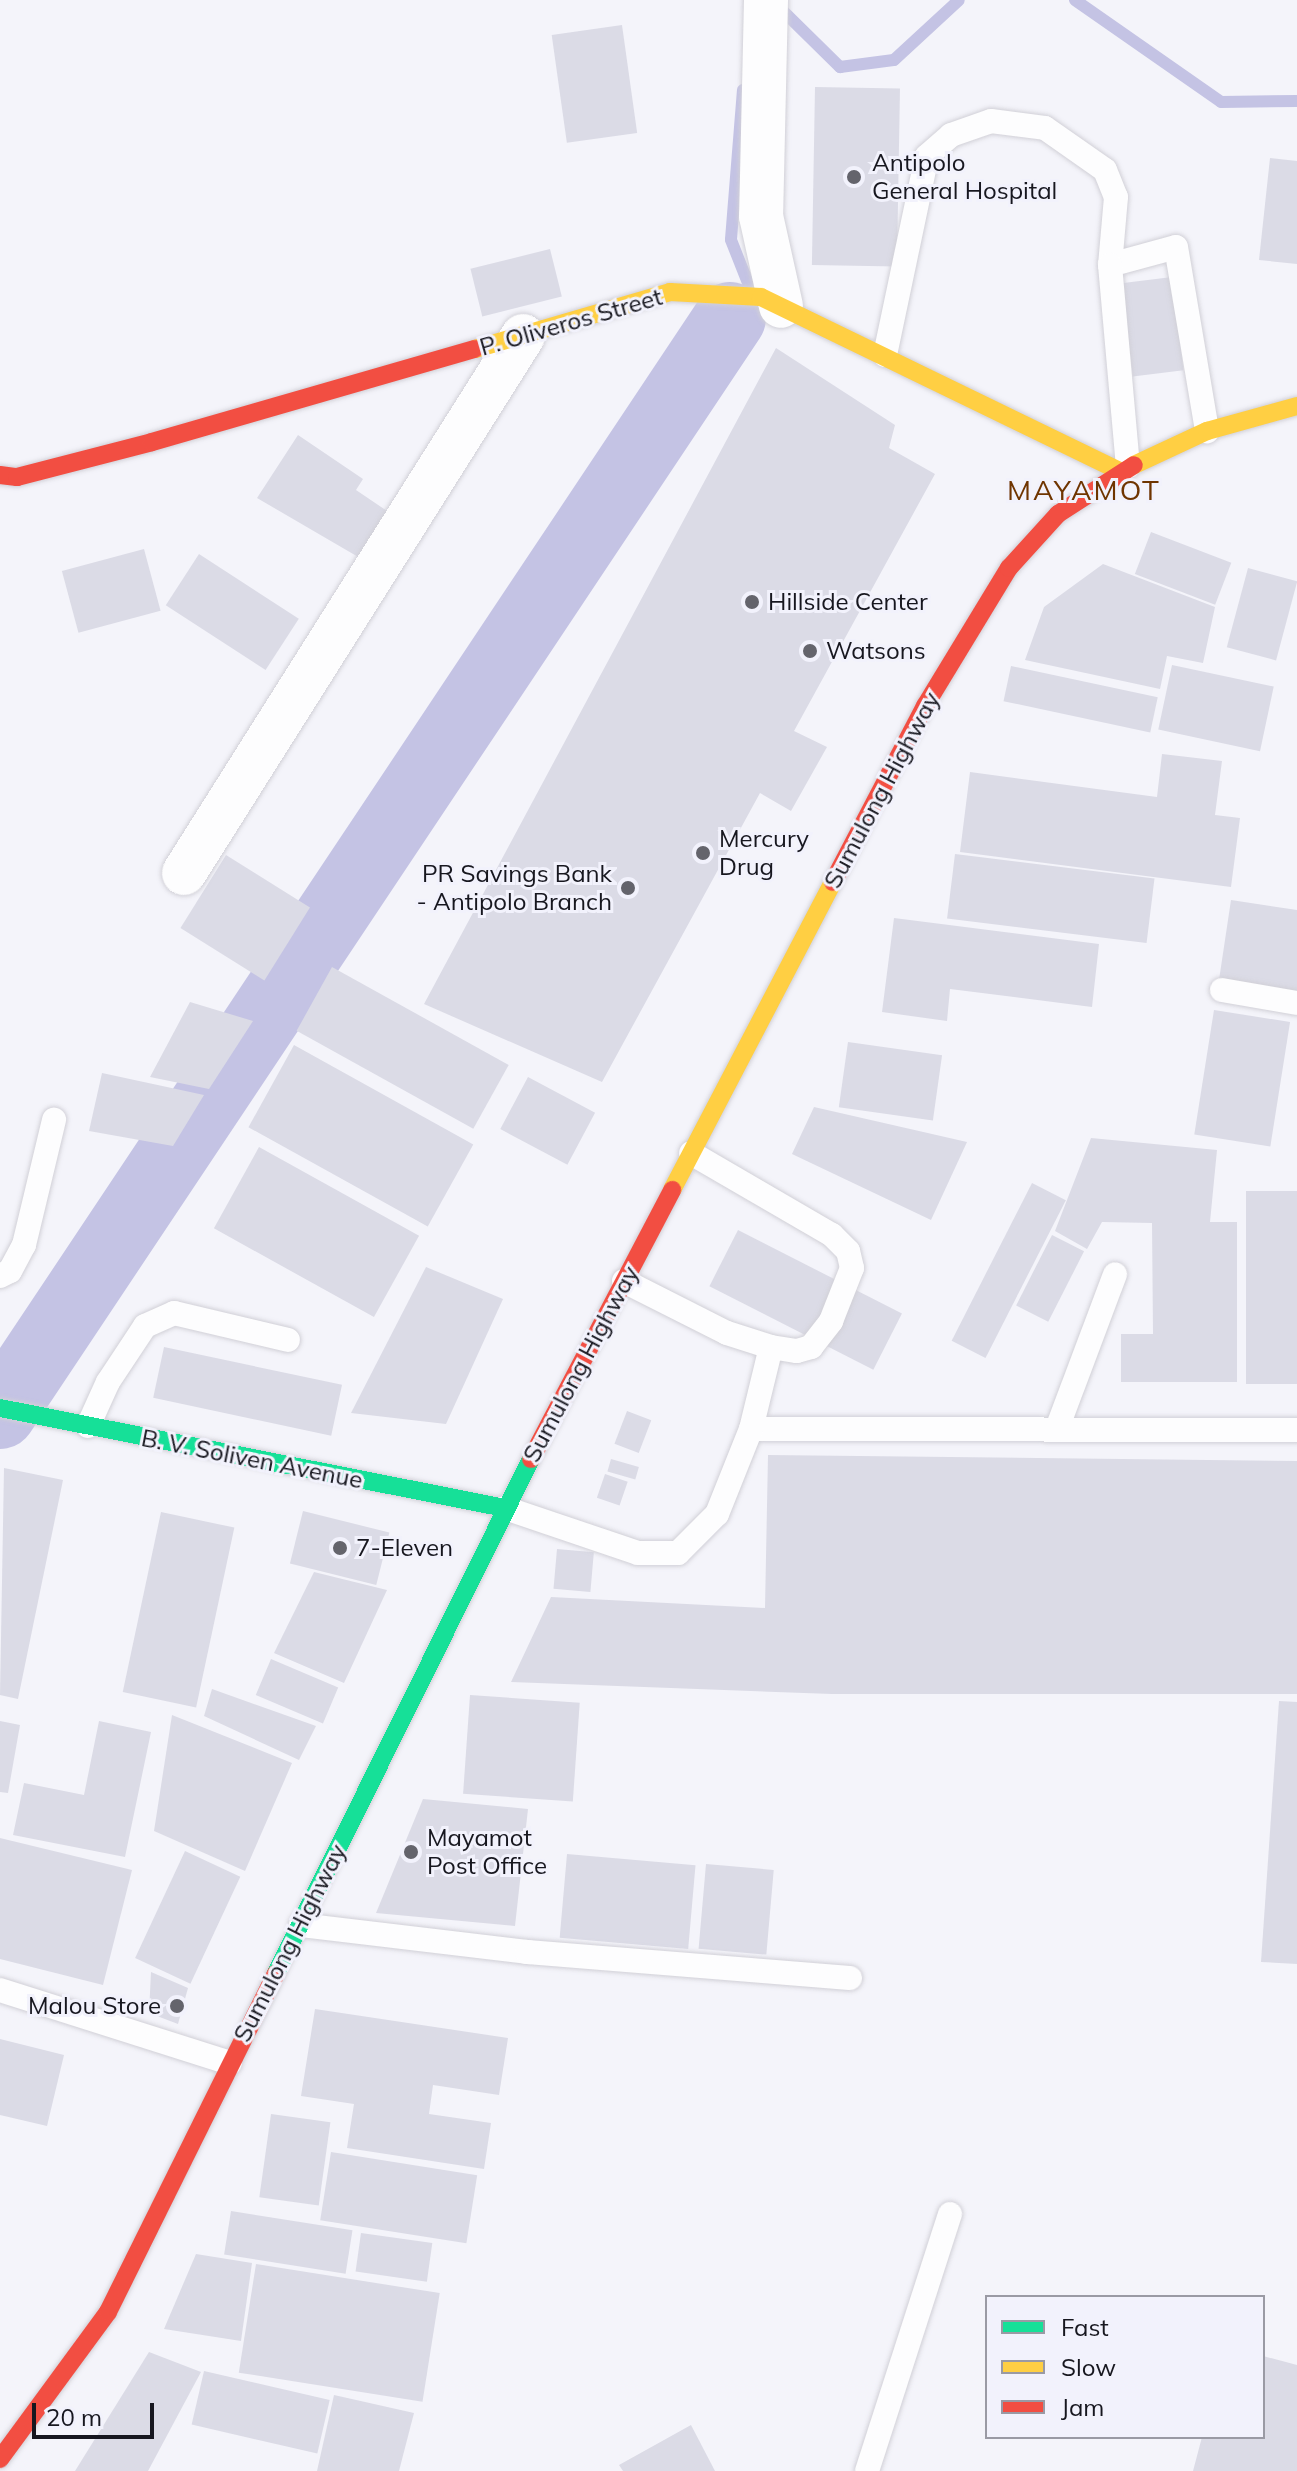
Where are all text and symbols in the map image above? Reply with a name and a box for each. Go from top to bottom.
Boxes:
place label: Antipolo General Hospital [872,149,1057,205]
marker: Antipolo General Hospital [843,166,865,188]
street label: P. Oliveros Street [476,282,666,362]
district label: MAYAMOT [1007,473,1161,507]
place label: Hillside Center [768,588,928,616]
marker: Hillside Center [743,593,761,611]
place label: Watsons [826,637,926,665]
marker: Watsons [801,642,819,660]
street label: Sumulong Highway [818,687,946,893]
place label: Mercury Drug [719,825,809,881]
marker: Mercury Drug [694,844,712,862]
place label: PR Savings Bank - Antipolo Branch [417,860,612,916]
marker: PR Savings Bank - Antipolo Branch [619,879,637,897]
street label: Sumulong Highway [517,1261,645,1467]
street label: B. V. Soliven Avenue [139,1423,365,1495]
place label: 7-Eleven [356,1534,453,1562]
marker: 7-Eleven [331,1539,349,1557]
place label: Mayamot Post Office [427,1824,547,1880]
street label: Sumulong Highway [228,1839,352,2047]
marker: Mayamot Post Office [402,1843,420,1861]
place label: Malou Store [28,1992,161,2020]
marker: Malou Store [168,1997,186,2015]
legend [985,2295,1265,2439]
text: Fast [1061,2312,1109,2342]
text: Slow [1061,2352,1116,2382]
scale bar [36,2387,158,2437]
text: Jam [1061,2392,1104,2422]
text: 20 m [46,2402,102,2432]

